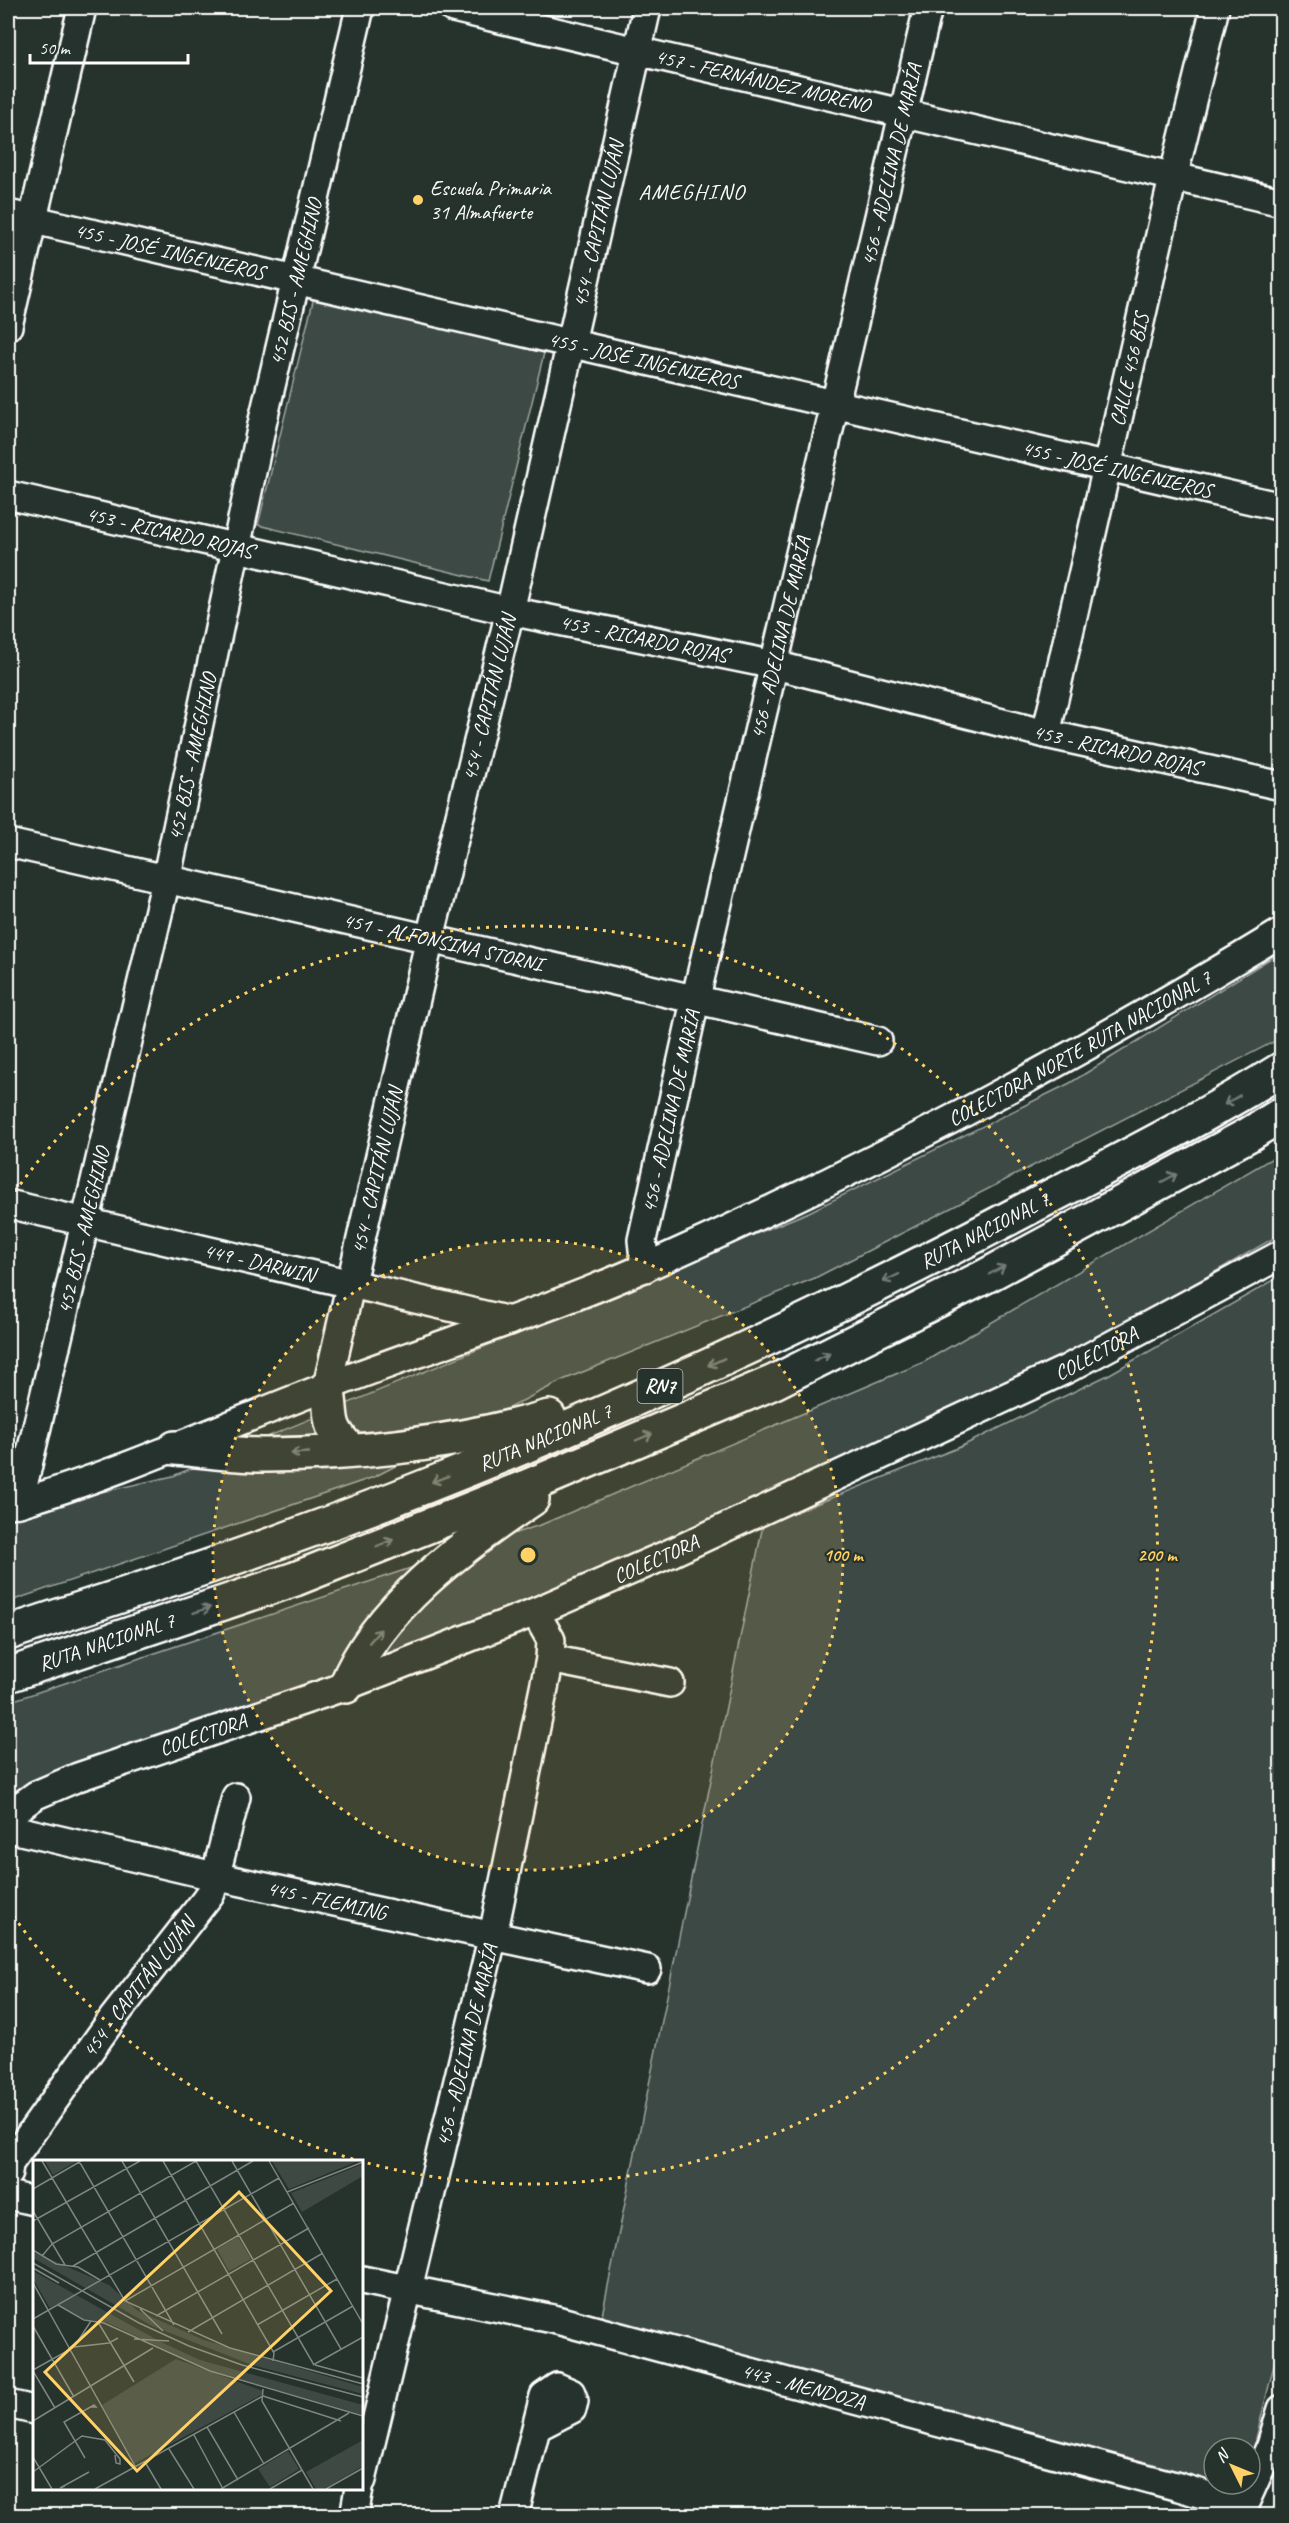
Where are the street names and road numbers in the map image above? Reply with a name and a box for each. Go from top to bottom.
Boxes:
street label: 457 - FERNÁNDEZ MORENO [653,43,875,119]
street label: 456 - ADELINA DE MARÍA [855,60,928,268]
street label: 454 - CAPITÁN LUJÁN [566,135,630,310]
street label: 452 BIS - AMEGHINO [263,194,328,368]
street label: 455 - JOSÉ INGENIEROS [72,217,270,286]
street label: CALLE 456 BIS [1104,308,1155,428]
street label: 455 - JOSÉ INGENIEROS [546,326,744,395]
street label: 455 - JOSÉ INGENIEROS [1019,435,1217,504]
street label: 453 - RICARDO ROJAS [84,500,260,565]
street label: 456 - ADELINA DE MARÍA [744,533,817,741]
street label: 454 - CAPITÁN LUJÁN [456,609,522,783]
street label: 453 - RICARDO ROJAS [558,609,734,669]
street label: 452 BIS - AMEGHINO [162,668,223,843]
street label: 453 - RICARDO ROJAS [1030,718,1207,782]
street label: 451 - ALFONSINA STORNI [341,907,550,978]
street label: COLECTORA NORTE RUTA NACIONAL 7 [944,964,1217,1132]
street label: 456 - ADELINA DE MARÍA [635,1006,706,1215]
street label: 454 - CAPITÁN LUJÁN [345,1082,409,1256]
street label: 452 BIS - AMEGHINO [51,1142,116,1316]
street label: RUTA NACIONAL 7 [916,1186,1055,1275]
street label: 449 - DARWIN [201,1237,321,1289]
street label: COLECTORA [1050,1320,1143,1386]
road number: RN7 [638,1369,682,1403]
street label: RUTA NACIONAL 7 [475,1397,617,1477]
street label: COLECTORA [609,1528,704,1589]
street label: RUTA NACIONAL 7 [35,1607,180,1677]
street label: COLECTORA [156,1707,251,1761]
street label: 445 - FLEMING [265,1875,391,1926]
street label: 454 - CAPITÁN LUJÁN [76,1909,202,2062]
street label: 456 - ADELINA DE MARÍA [430,1940,504,2149]
street label: 443 - MENDOZA [739,2357,868,2415]

